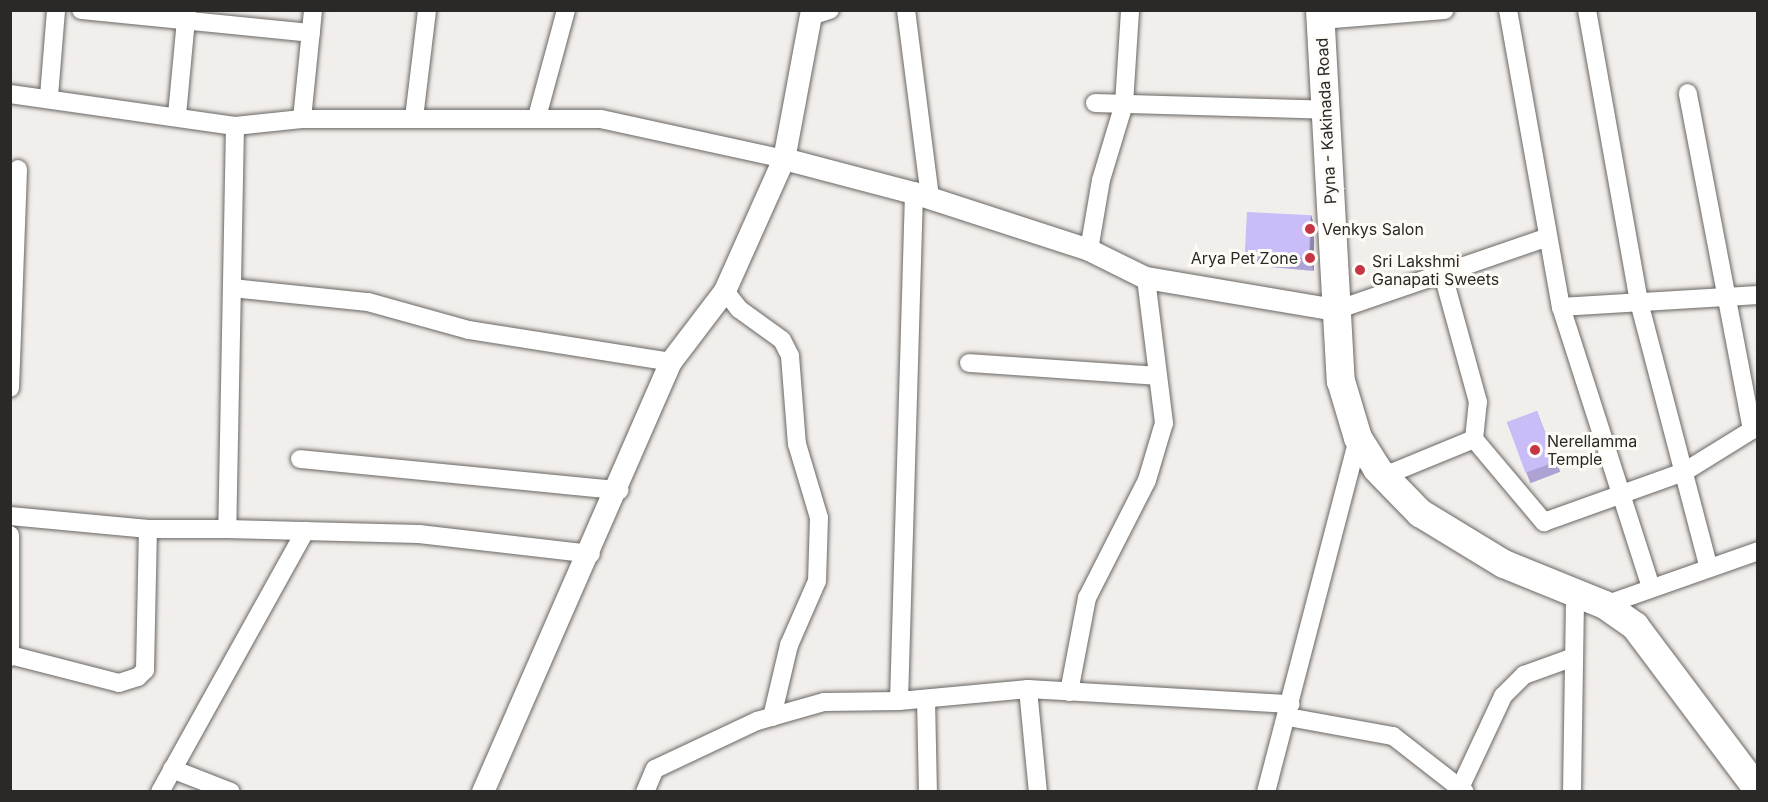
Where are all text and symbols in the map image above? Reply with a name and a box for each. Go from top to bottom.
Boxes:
street label: Pyna - Kakinada Road [1312,37,1340,205]
place label: Venkys Salon [1322,219,1424,239]
marker: Venkys Salon [1303,222,1317,236]
place label: Arya Pet Zone [1191,248,1298,268]
marker: Arya Pet Zone [1303,251,1317,265]
place label: Sri Lakshmi Ganapati Sweets [1372,251,1499,289]
marker: Sri Lakshmi Ganapati Sweets [1353,263,1367,277]
place label: Nerellamma Temple [1547,431,1637,469]
marker: Nerellamma Temple [1528,443,1542,457]

